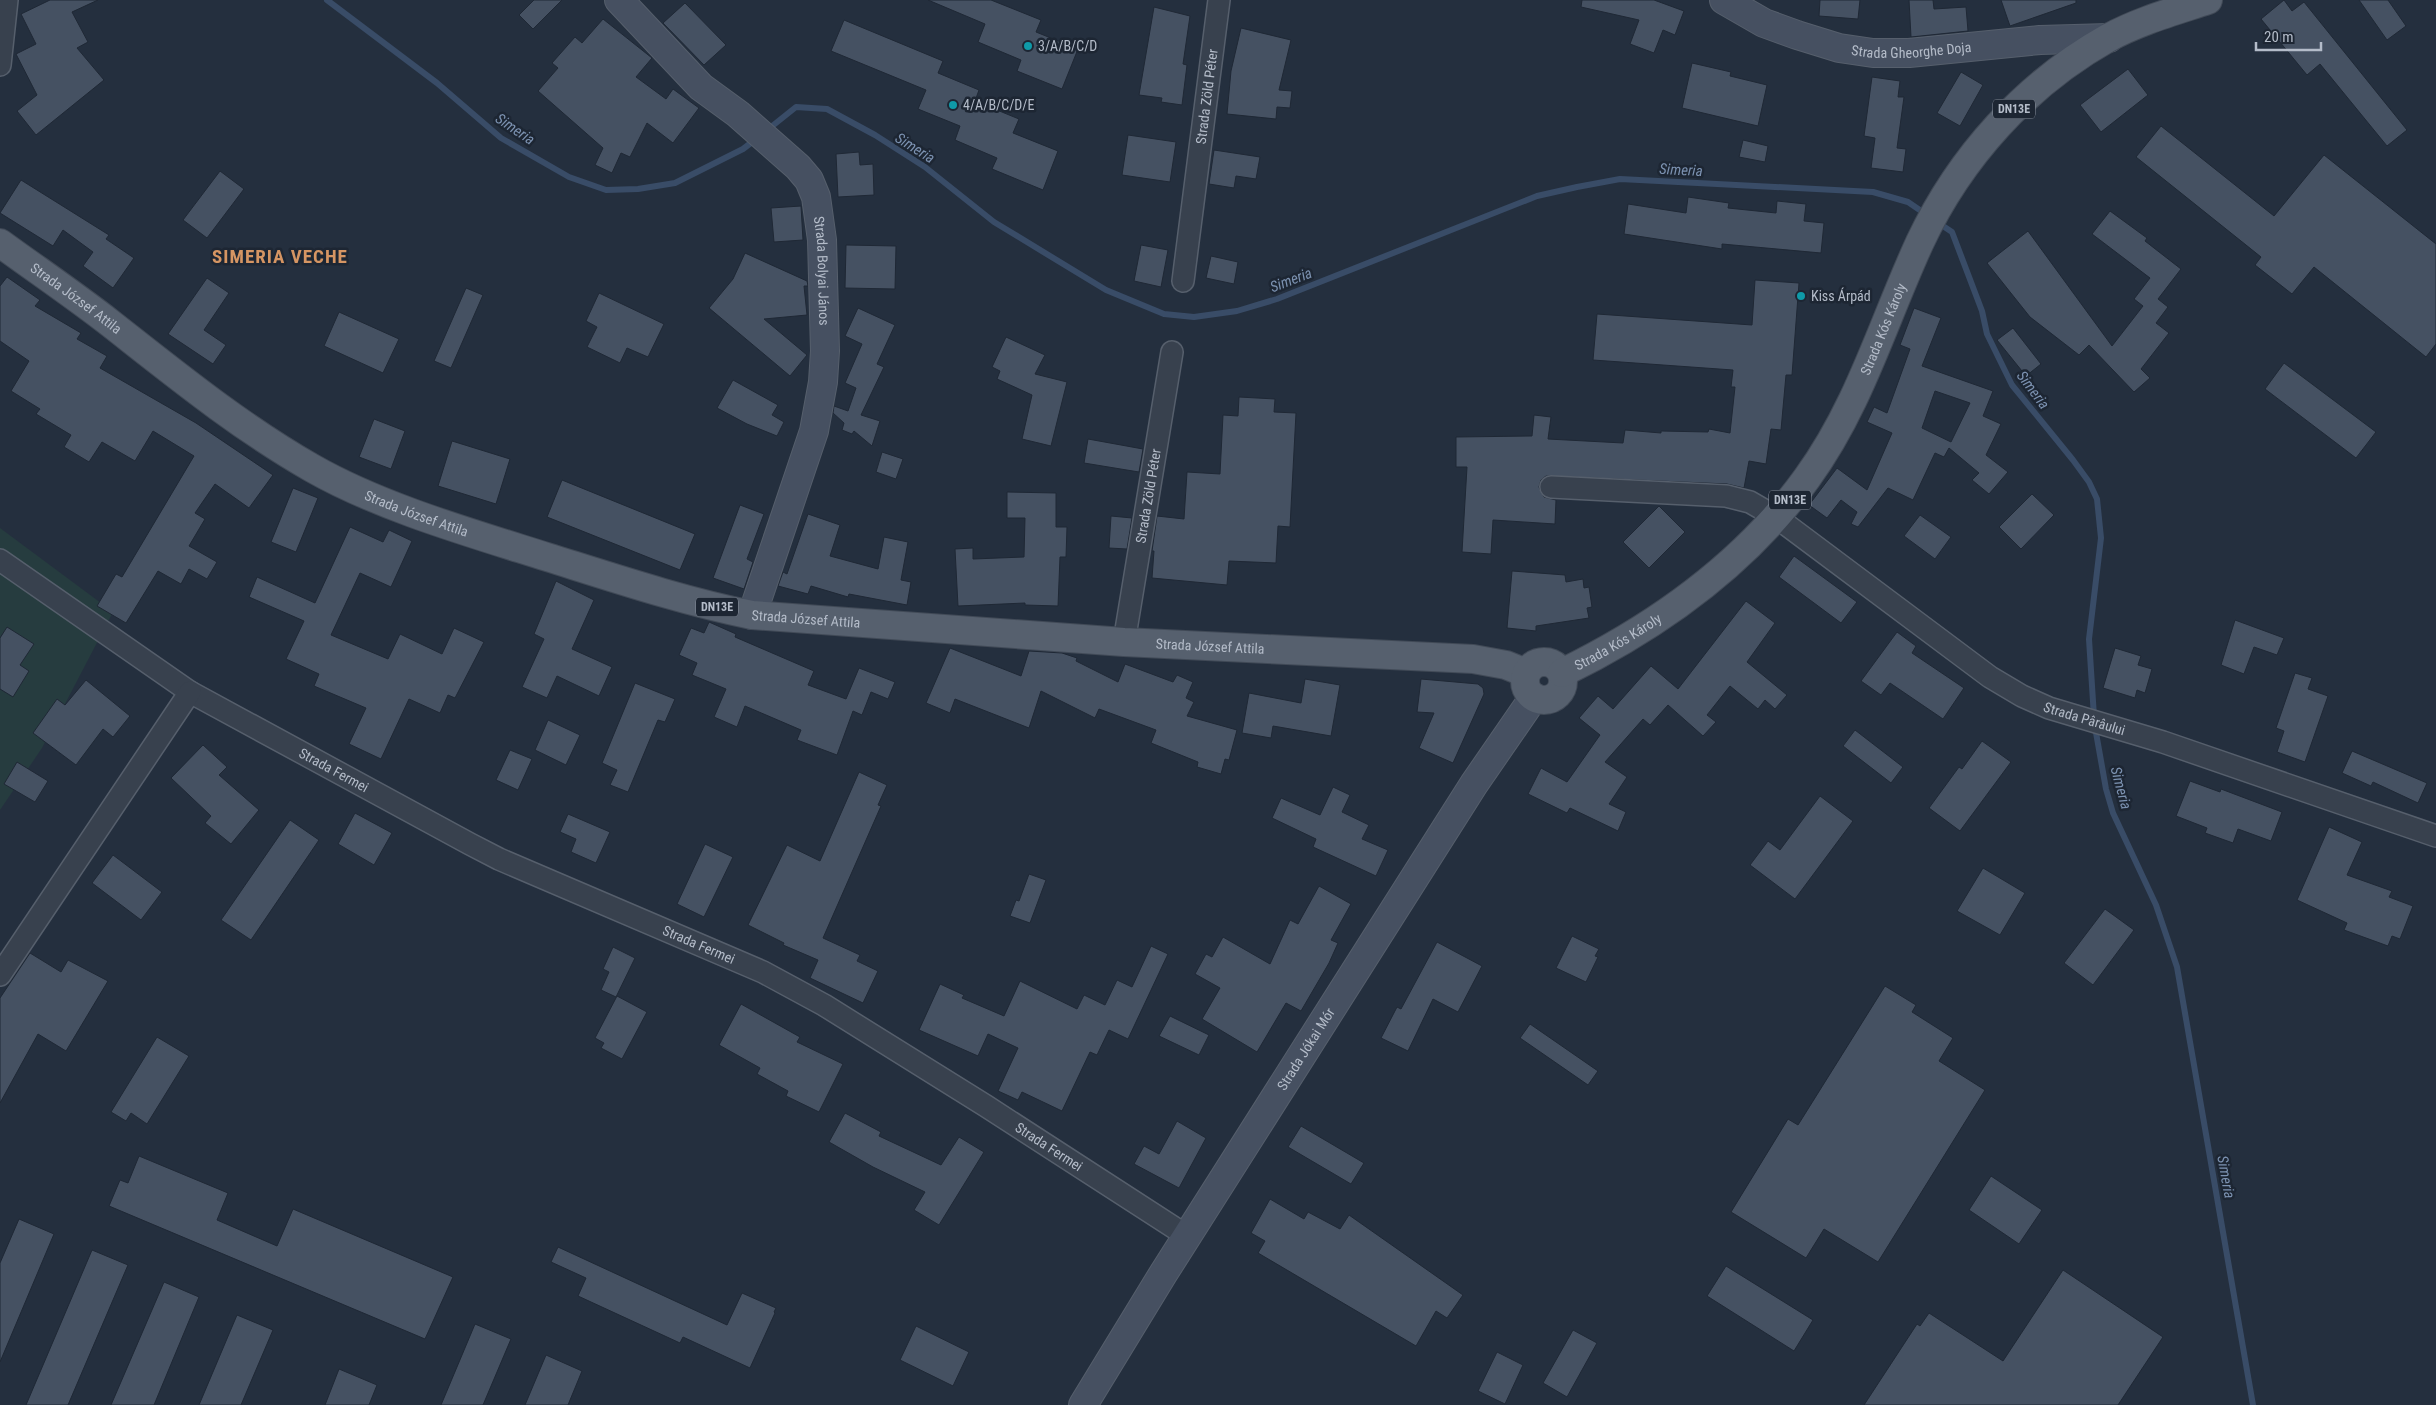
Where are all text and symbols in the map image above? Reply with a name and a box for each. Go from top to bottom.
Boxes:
scale bar [2256,20,2321,52]
text: 20 m [2264,28,2294,46]
place label: 3/A/B/C/D [1038,38,1097,54]
street label: Strada Gheorghe Doja [1850,39,1972,61]
marker: 3/A/B/C/D [1022,40,1034,52]
street label: Strada Zöld Péter [1193,48,1221,145]
place label: 4/A/B/C/D/E [963,97,1035,113]
marker: 4/A/B/C/D/E [947,99,959,111]
road number: DN13E [1993,100,2035,118]
water label: Simeria [492,109,538,149]
water label: Simeria [892,129,938,167]
water label: Simeria [1659,160,1703,180]
street label: Strada Bolyai János [811,215,832,326]
district label: SIMERIA VECHE [212,245,348,268]
street label: Strada József Attila [28,260,125,337]
water label: Simeria [1268,264,1315,296]
street label: Strada Kós Károly [1857,281,1909,377]
place label: Kiss Árpád [1811,287,1871,304]
marker: Kiss Árpád [1795,290,1807,302]
water label: Simeria [2013,367,2053,413]
street label: Strada Zöld Péter [1132,447,1164,545]
street label: Strada József Attila [362,487,470,540]
road number: DN13E [1769,490,1811,510]
road number: DN13E [696,598,738,616]
street label: Strada József Attila [751,607,861,631]
street label: Strada Kós Károly [1572,610,1664,673]
street label: Strada József Attila [1155,636,1265,657]
street label: Strada Pârâului [2041,699,2127,738]
street label: Strada Fermei [296,745,371,795]
water label: Simeria [2107,765,2135,811]
street label: Strada Fermei [660,922,737,967]
street label: Strada Jókai Mór [1274,1005,1338,1093]
street label: Strada Fermei [1012,1119,1086,1174]
water label: Simeria [2213,1154,2239,1200]

